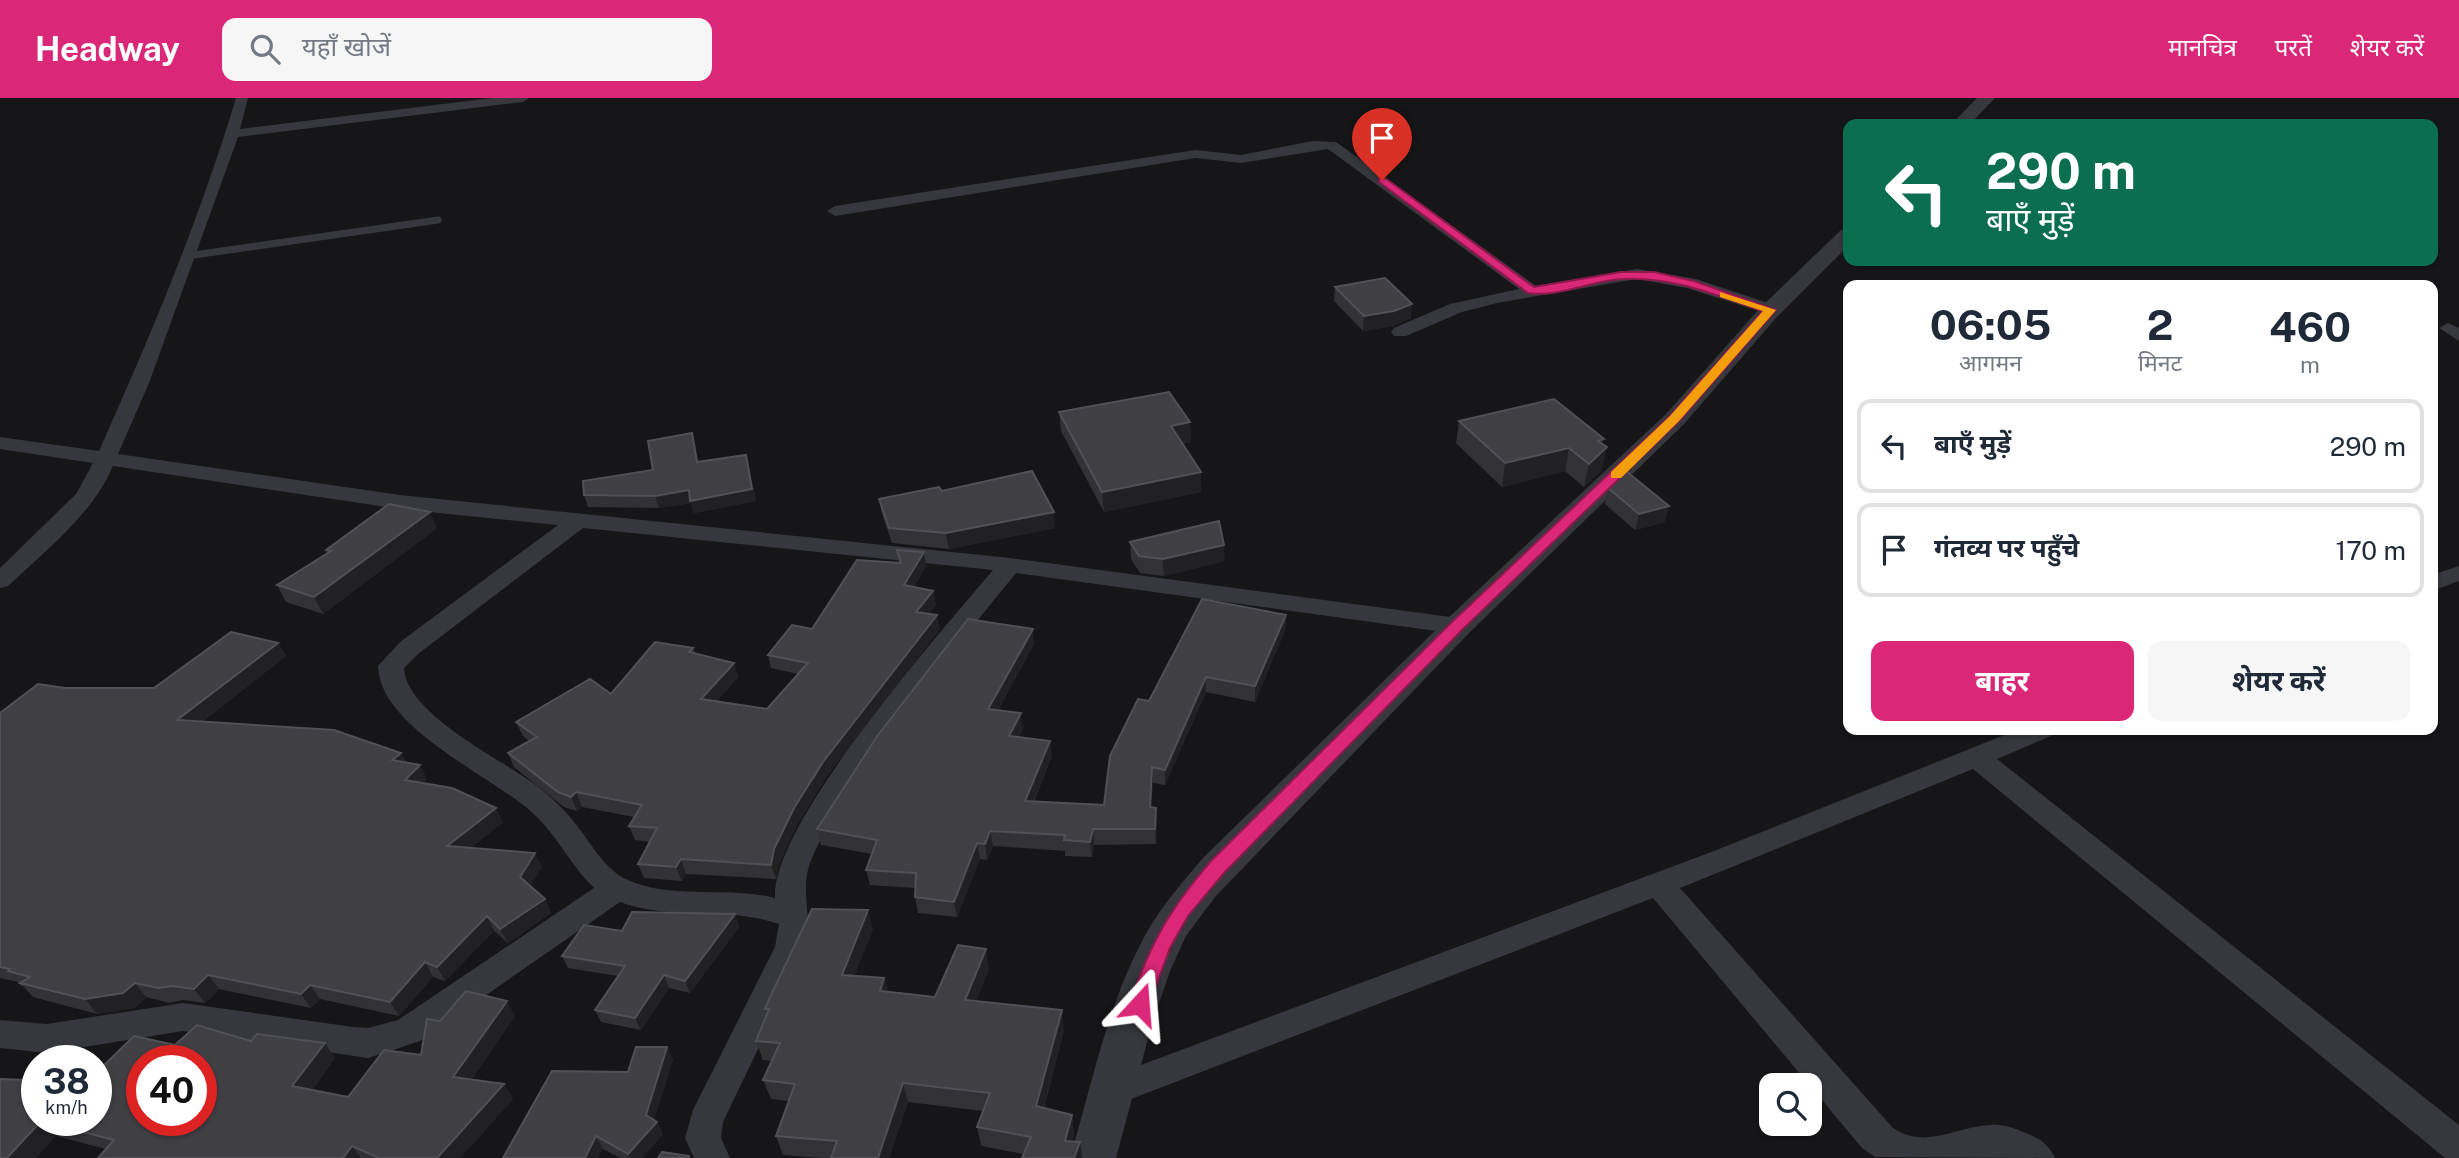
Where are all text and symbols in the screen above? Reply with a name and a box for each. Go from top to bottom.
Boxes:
search box [222,18,712,81]
text: Headway [35,30,180,68]
icon: search [246,30,284,68]
text: यहाँ खोजें [302,31,391,62]
text: मानचित्र [2168,33,2237,61]
text: परतें [2275,33,2312,61]
text: शेयर करें [2350,33,2424,61]
pin [1352,108,1412,180]
icon: arrive [1363,119,1401,157]
text: 290 m [1986,142,2136,200]
icon: left [1871,147,1962,238]
text: बाएँ मुड़ें [1986,201,2074,238]
text: 06:05 [1930,300,2051,349]
text: 2 [2147,300,2173,349]
text: 460 [2269,302,2351,351]
text: आगमन [1959,349,2022,376]
text: मिनट [2138,349,2182,376]
text: m [2300,351,2320,378]
icon: left [1875,427,1913,465]
text: बाएँ मुड़ें [1934,428,2011,459]
text: 290 m [2330,431,2406,462]
icon: arrive [1875,531,1913,569]
text: गंतव्य पर पहुँचे [1934,532,2079,563]
text: 170 m [2336,535,2406,566]
button: बाहर [1871,641,2134,721]
button: शेयर करें [2148,641,2410,721]
position arrow [1103,967,1177,1041]
speed limit sign: 40 [126,1045,217,1136]
text: 38 [43,1061,90,1102]
map controls [1759,1073,1822,1136]
button: search [1759,1073,1822,1136]
text: km/h [45,1097,88,1118]

